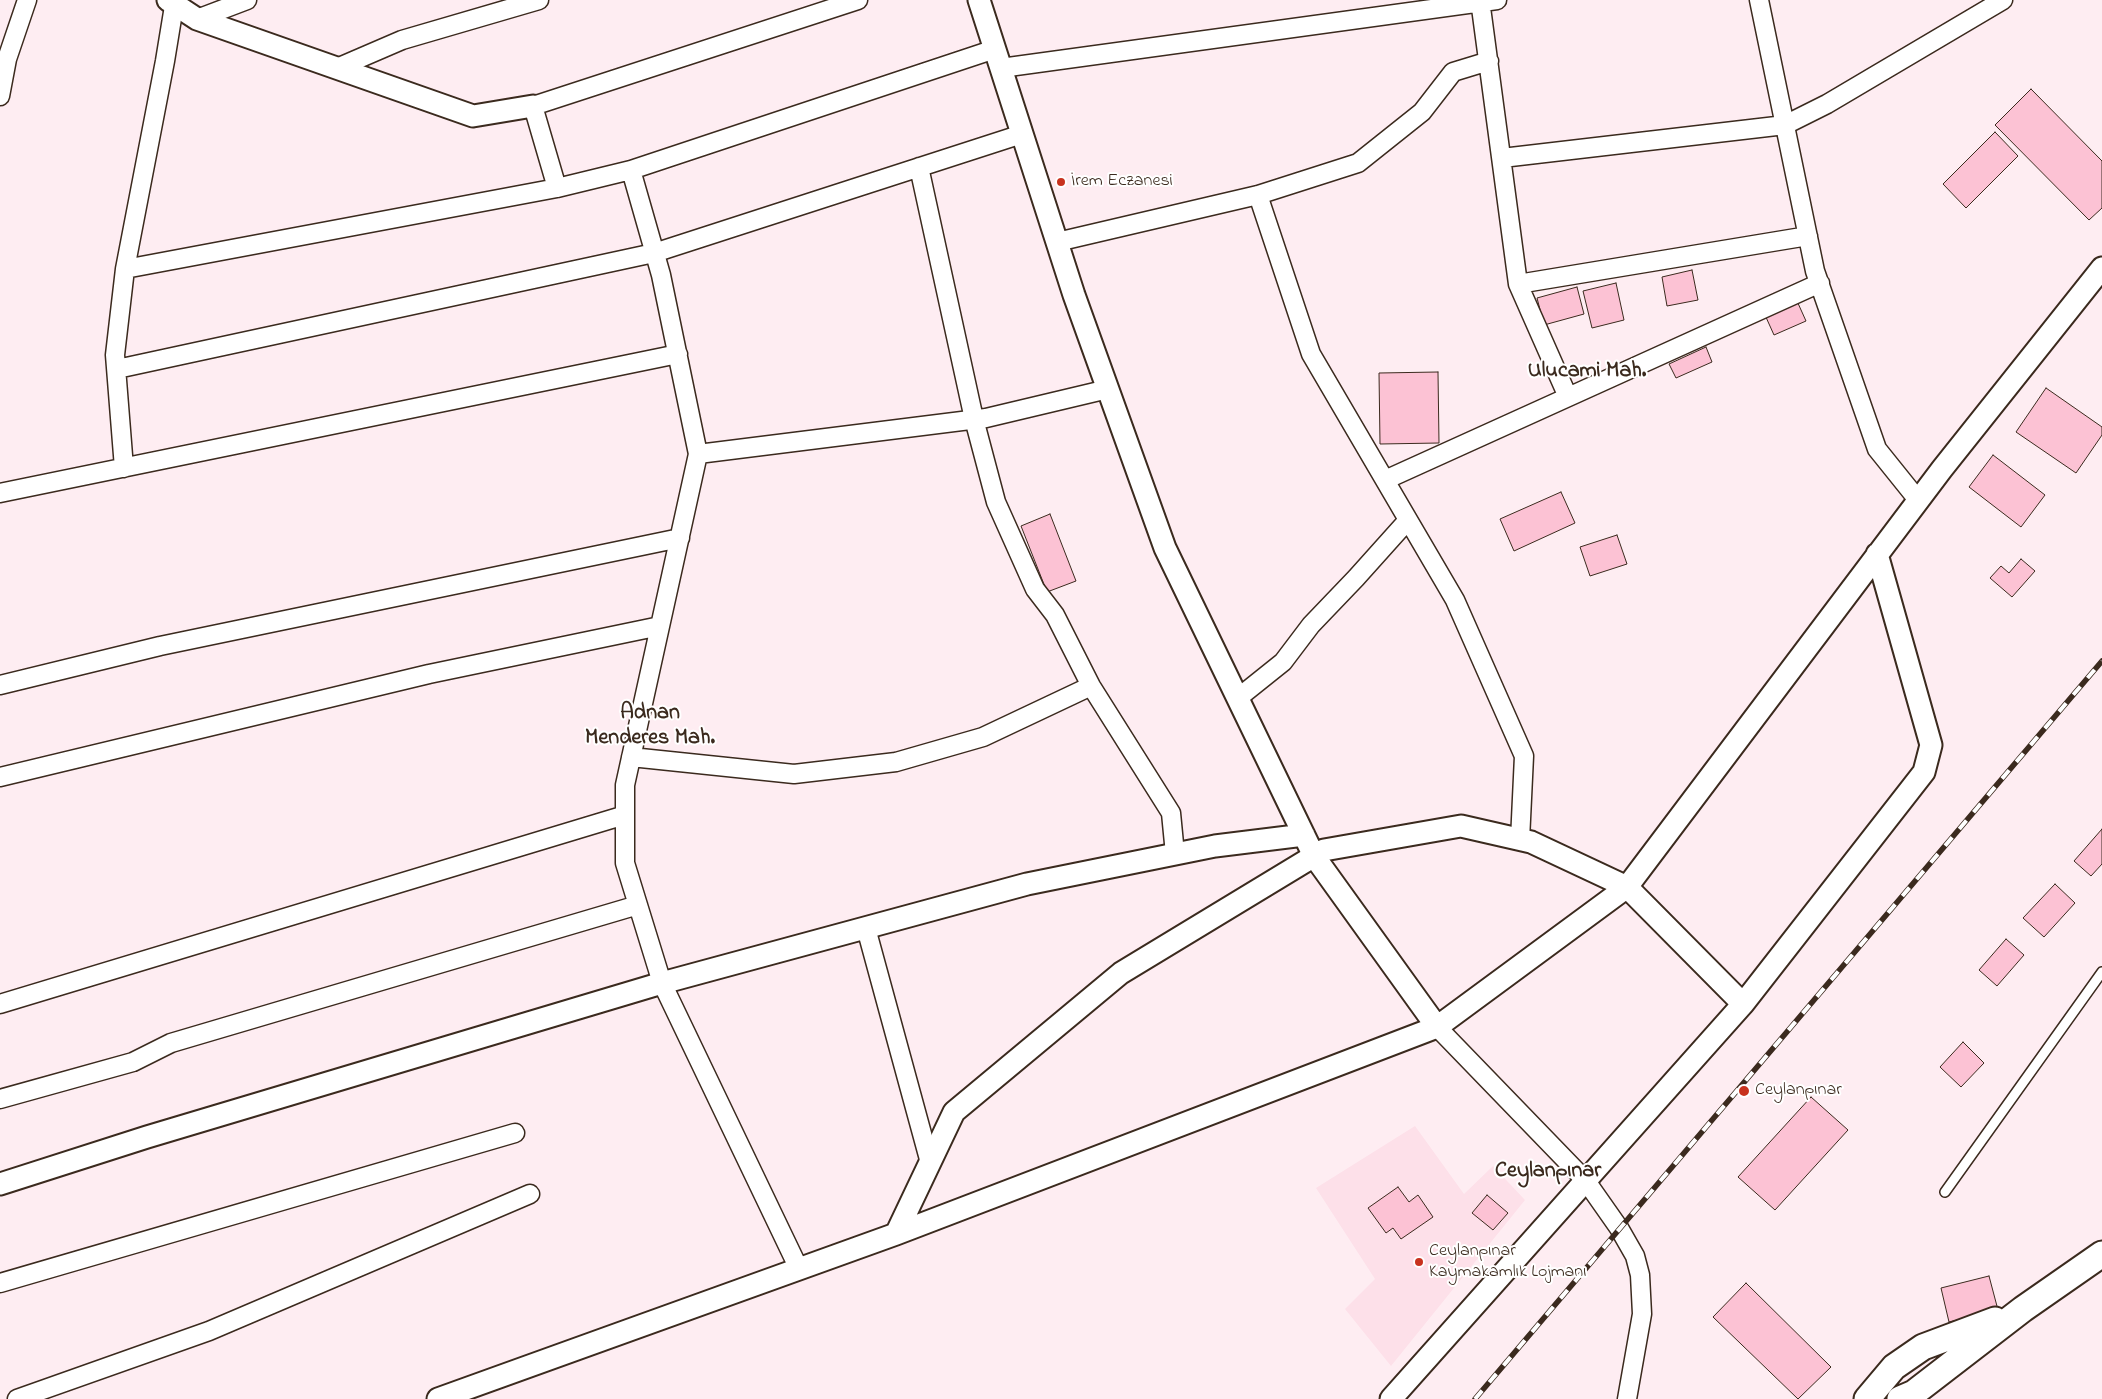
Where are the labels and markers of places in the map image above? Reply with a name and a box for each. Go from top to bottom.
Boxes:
place label: İrem Eczanesi [1071,171,1173,193]
marker: İrem Eczanesi [1055,176,1067,188]
place label: Ceylanpınar [1755,1080,1842,1102]
marker: Ceylanpınar [1737,1084,1751,1098]
place label: Ceylanpınar Kaymakamlık Lojmanı [1429,1241,1586,1284]
marker: Ceylanpınar Kaymakamlık Lojmanı [1413,1256,1425,1268]

